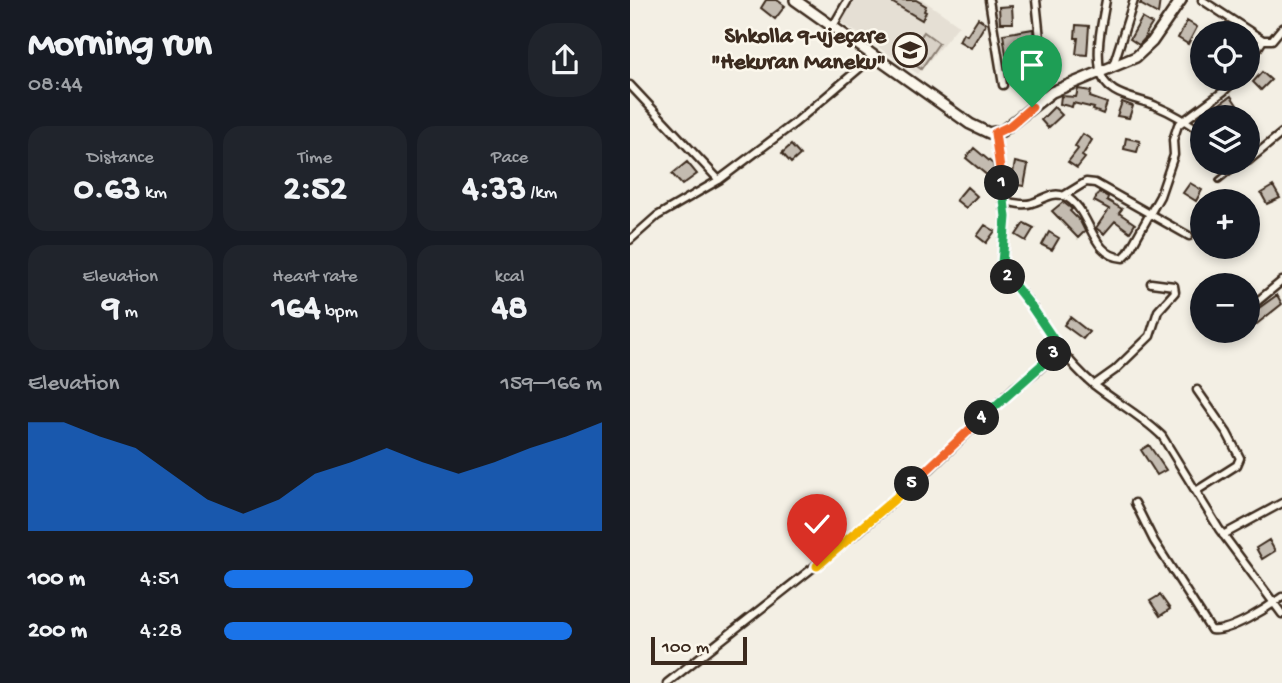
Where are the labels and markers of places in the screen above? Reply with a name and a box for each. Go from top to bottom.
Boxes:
place label: Shkolla 9-vjeçare "Hekuran Maneku" [711,24,887,77]
school or university icon: Shkolla 9-vjeçare "Hekuran Maneku" [891,31,929,69]
pin [1002,35,1062,107]
pin: 1 [984,166,1020,200]
pin: 2 [990,260,1026,294]
pin: 3 [1036,336,1072,372]
pin: 4 [964,400,1000,436]
pin: 5 [894,466,930,502]
pin [787,494,847,566]

